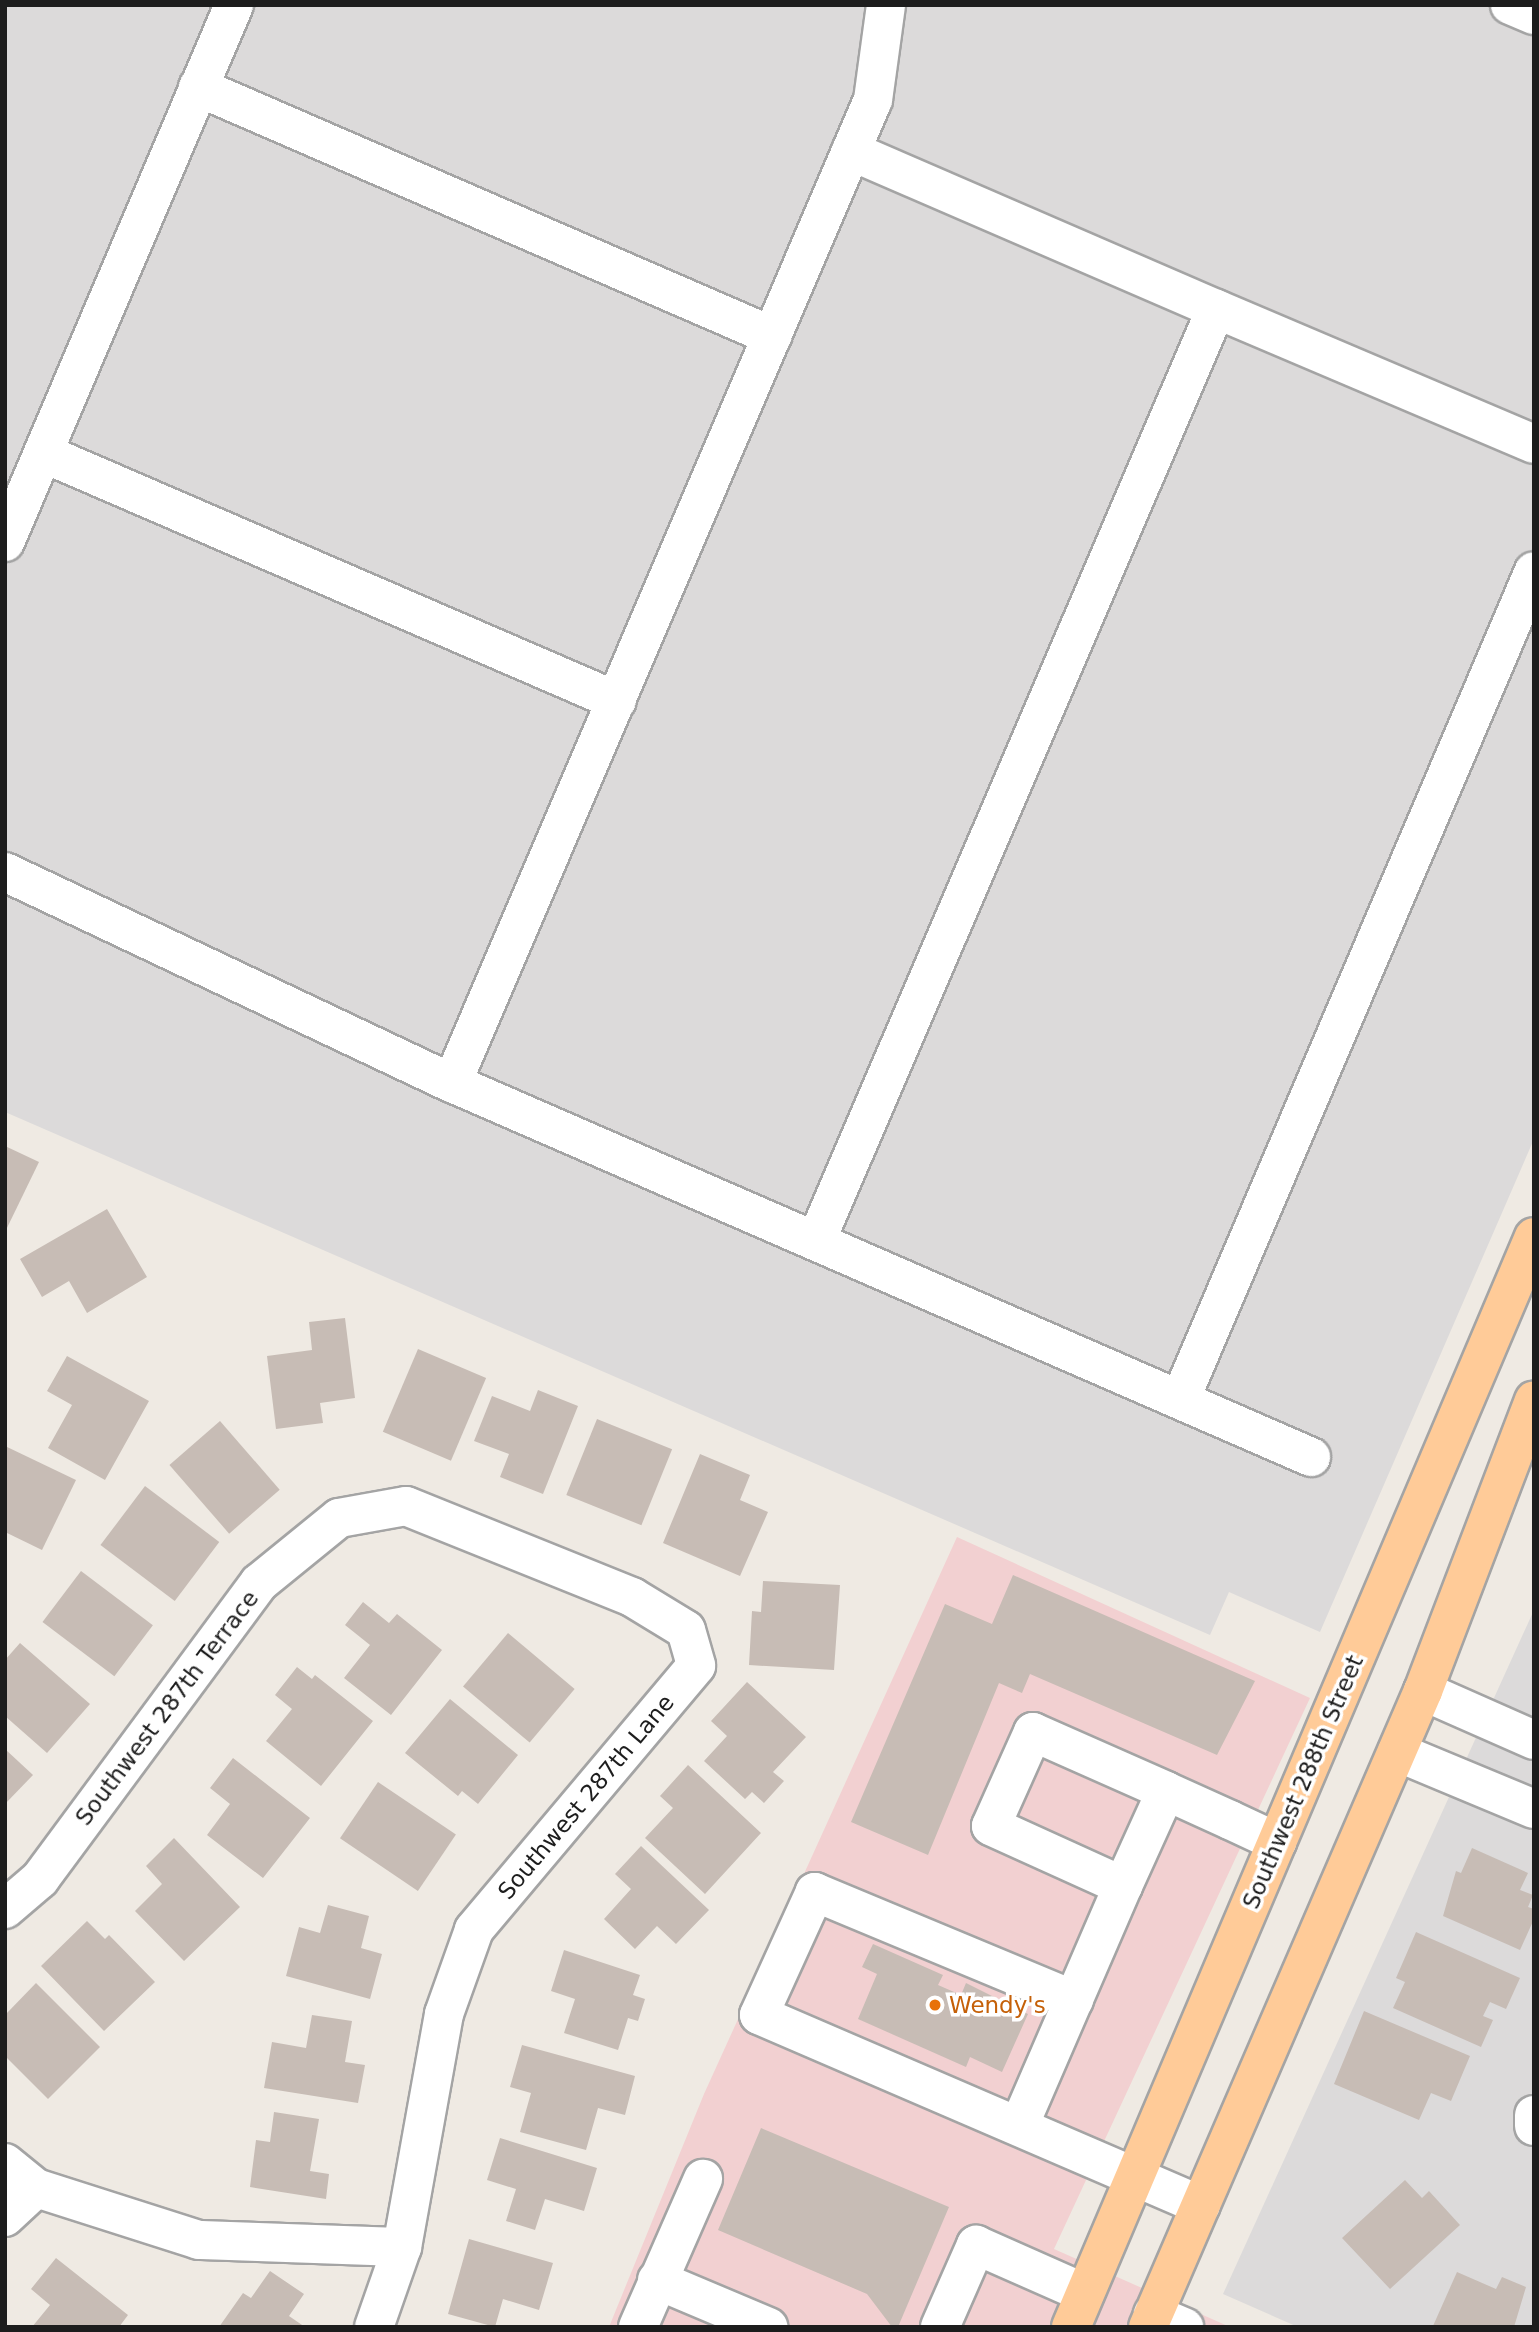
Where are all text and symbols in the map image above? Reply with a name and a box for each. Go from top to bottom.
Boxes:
street label: Southwest 287th Terrace [70,1585,264,1831]
street label: Southwest 288th Street [1237,1651,1369,1913]
street label: Southwest 287th Lane [492,1689,680,1905]
place label: Wendy's [949,1991,1046,2019]
marker: Wendy's [927,1997,943,2013]

